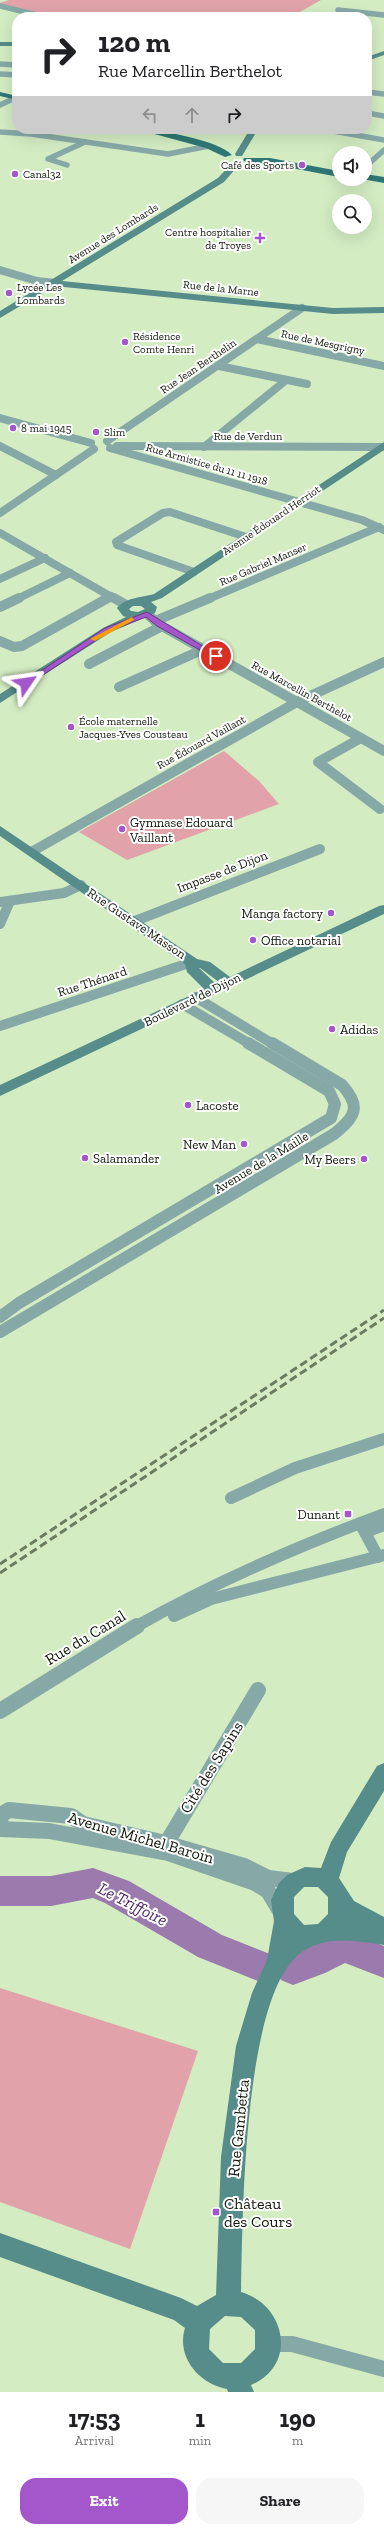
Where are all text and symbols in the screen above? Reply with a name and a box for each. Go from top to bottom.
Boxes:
text: 120 m [98,26,170,59]
icon: right [32,28,84,80]
text: Rue Marcellin Berthelot [98,60,282,82]
icon: left [139,104,161,126]
icon: ahead [181,104,203,126]
icon: right [223,104,245,126]
map controls [332,146,372,234]
button: sound [332,146,372,186]
place label: Café des Sports [221,159,294,172]
marker: Café des Sports [297,160,307,170]
place label: Canal32 [23,168,61,181]
marker: Canal32 [10,169,20,179]
button: search [332,194,372,234]
street label: Avenue des Lombards [66,200,161,266]
place label: Centre hospitalier de Troyes [165,226,251,252]
marker: Centre hospitalier de Troyes [254,232,266,244]
street label: Rue de la Marne [182,278,259,299]
place label: Lycée Les Lombards [17,281,65,307]
marker: Lycée Les Lombards [4,288,14,298]
street label: Rue de Mesgrigny [280,327,366,358]
place label: Résidence Comte Henri [133,330,194,356]
street label: Rue Jean Berthelin [158,336,239,397]
marker: Résidence Comte Henri [120,337,130,347]
place label: 8 mai 1945 [21,422,72,435]
marker: 8 mai 1945 [8,423,18,433]
place label: Slim [104,426,126,439]
marker: Slim [91,427,101,437]
street label: Rue de Verdun [214,430,283,443]
street label: Rue Armistice du 11 11 1918 [144,441,269,488]
street label: Avenue Édouard Herriot [220,482,324,558]
street label: Rue Gabriel Manser [218,540,309,589]
pin [199,639,233,673]
icon: arrive [205,645,227,667]
street label: Rue Marcellin Berthelot [249,658,355,725]
position arrow [5,662,47,704]
street label: Rue Édouard Vaillant [155,712,249,772]
place label: École maternelle Jacques-Yves Cousteau [79,715,188,741]
marker: École maternelle Jacques-Yves Cousteau [66,722,76,732]
place label: Gymnase Edouard Vaillant [129,815,233,845]
marker: Gymnase Edouard Vaillant [117,824,127,834]
street label: Impasse de Dijon [175,847,270,897]
street label: Rue Gustave Masson [85,885,189,962]
place label: Manga factory [242,906,323,921]
marker: Manga factory [326,908,336,918]
place label: Office notarial [261,933,341,948]
marker: Office notarial [248,935,258,945]
street label: Rue Thénard [56,963,129,1000]
street label: Boulevard de Dijon [141,969,244,1030]
place label: Adidas [340,1022,378,1037]
marker: Adidas [327,1024,337,1034]
place label: Lacoste [196,1098,239,1113]
marker: Lacoste [183,1100,193,1110]
street label: Avenue de la Maille [211,1128,311,1196]
place label: New Man [183,1137,237,1152]
marker: New Man [239,1139,249,1149]
place label: Salamander [93,1151,160,1166]
place label: My Beers [304,1152,356,1167]
marker: Salamander [80,1153,90,1163]
marker: My Beers [359,1154,369,1164]
place label: Dunant [298,1507,340,1522]
marker: Dunant [343,1509,353,1519]
street label: Rue du Canal [42,1606,129,1669]
street label: Cité des Sapins [176,1718,247,1817]
street label: Avenue Michel Baroin [66,1808,217,1868]
water label: Le Triffoire [95,1878,171,1930]
street label: Rue Gambetta [224,2078,253,2178]
place label: Château des Cours [224,2194,292,2231]
marker: Château des Cours [211,2207,221,2217]
text: 17:53 [68,2404,121,2433]
text: 1 [195,2404,205,2433]
text: 190 [279,2404,316,2433]
text: Arrival [75,2433,114,2448]
text: min [189,2433,211,2448]
text: m [292,2433,303,2448]
button: Exit [20,2478,188,2524]
button: Share [196,2478,364,2524]

